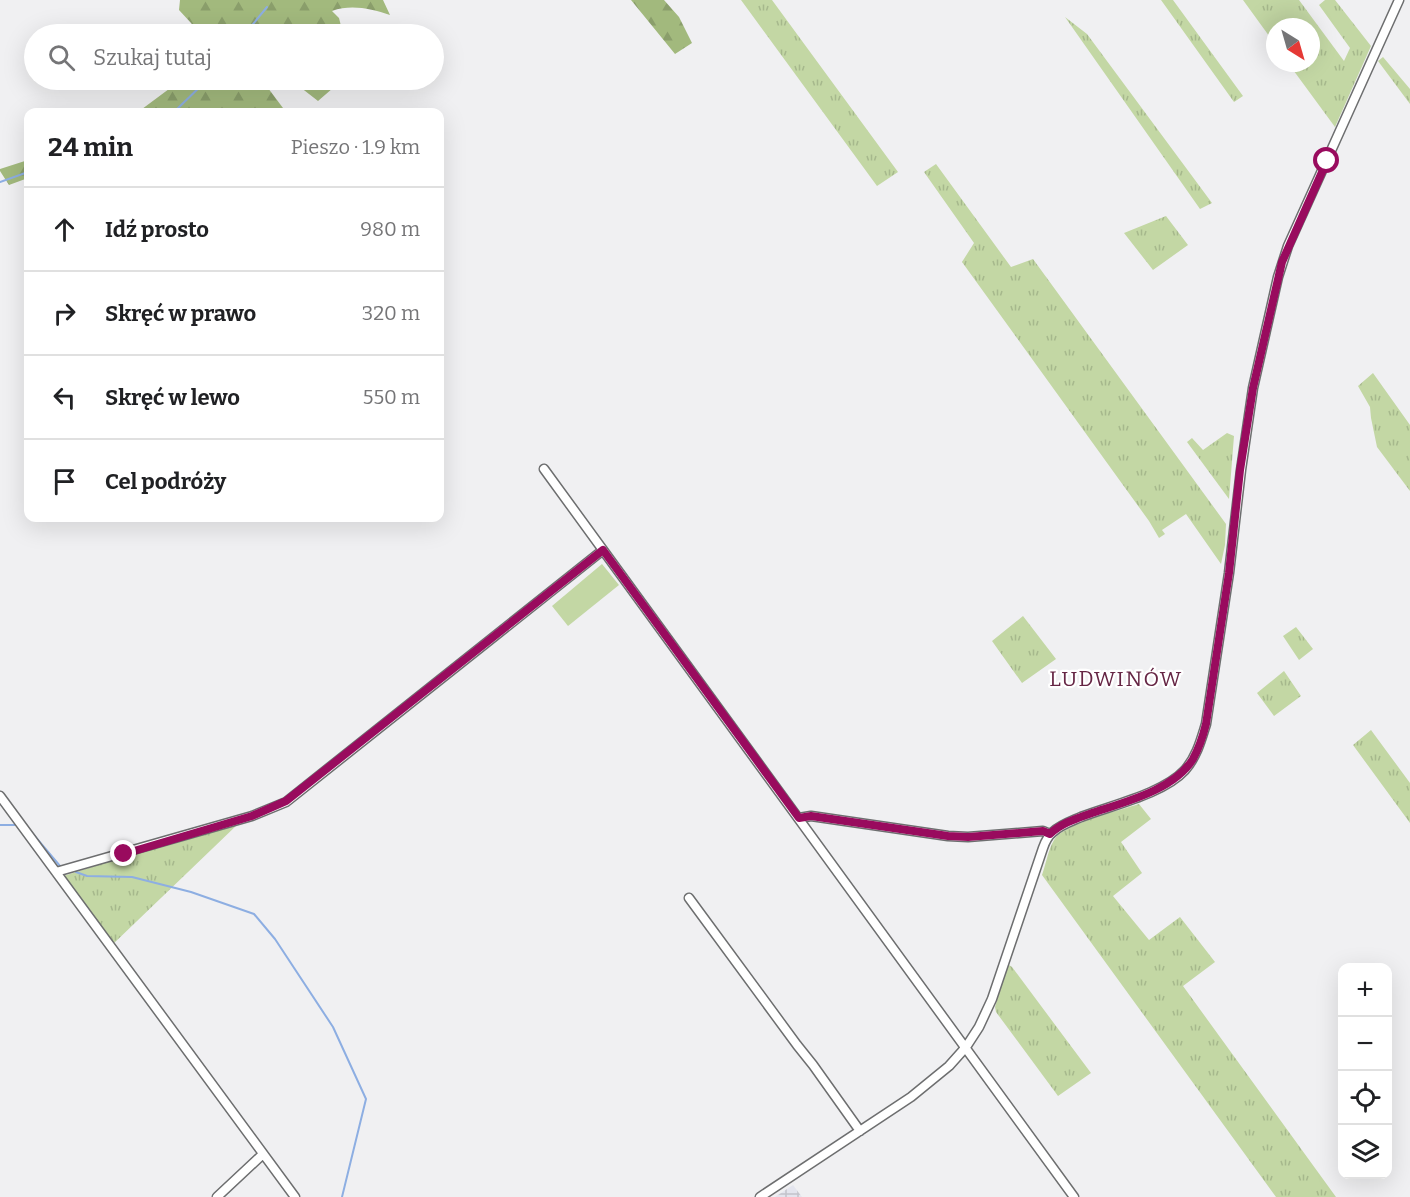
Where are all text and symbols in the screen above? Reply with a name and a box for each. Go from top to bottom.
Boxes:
north arrow [1266,18,1320,72]
search box [24,24,444,90]
icon: search [45,41,78,74]
text: Szukaj tutaj [93,44,212,71]
text: 24 min [48,132,133,163]
text: Pieszo · 1.9 km [291,135,420,159]
route start [1313,147,1339,173]
icon: ahead [48,213,81,246]
text: Idź prosto [105,216,209,243]
text: 980 m [360,217,420,241]
icon: right [48,297,81,330]
text: Skręć w prawo [105,300,256,327]
text: 320 m [362,301,420,325]
icon: left [48,381,81,414]
text: Skręć w lewo [105,384,240,411]
text: 550 m [363,385,420,409]
icon: arrive [48,465,81,498]
text: Cel podróży [105,468,226,495]
district label: LUDWINÓW [1049,666,1183,692]
route end [110,840,136,866]
map controls [1338,963,1392,1179]
button: + [1338,963,1392,1017]
button: − [1338,1017,1392,1071]
button: locate [1338,1071,1392,1125]
button: layers [1338,1125,1392,1179]

